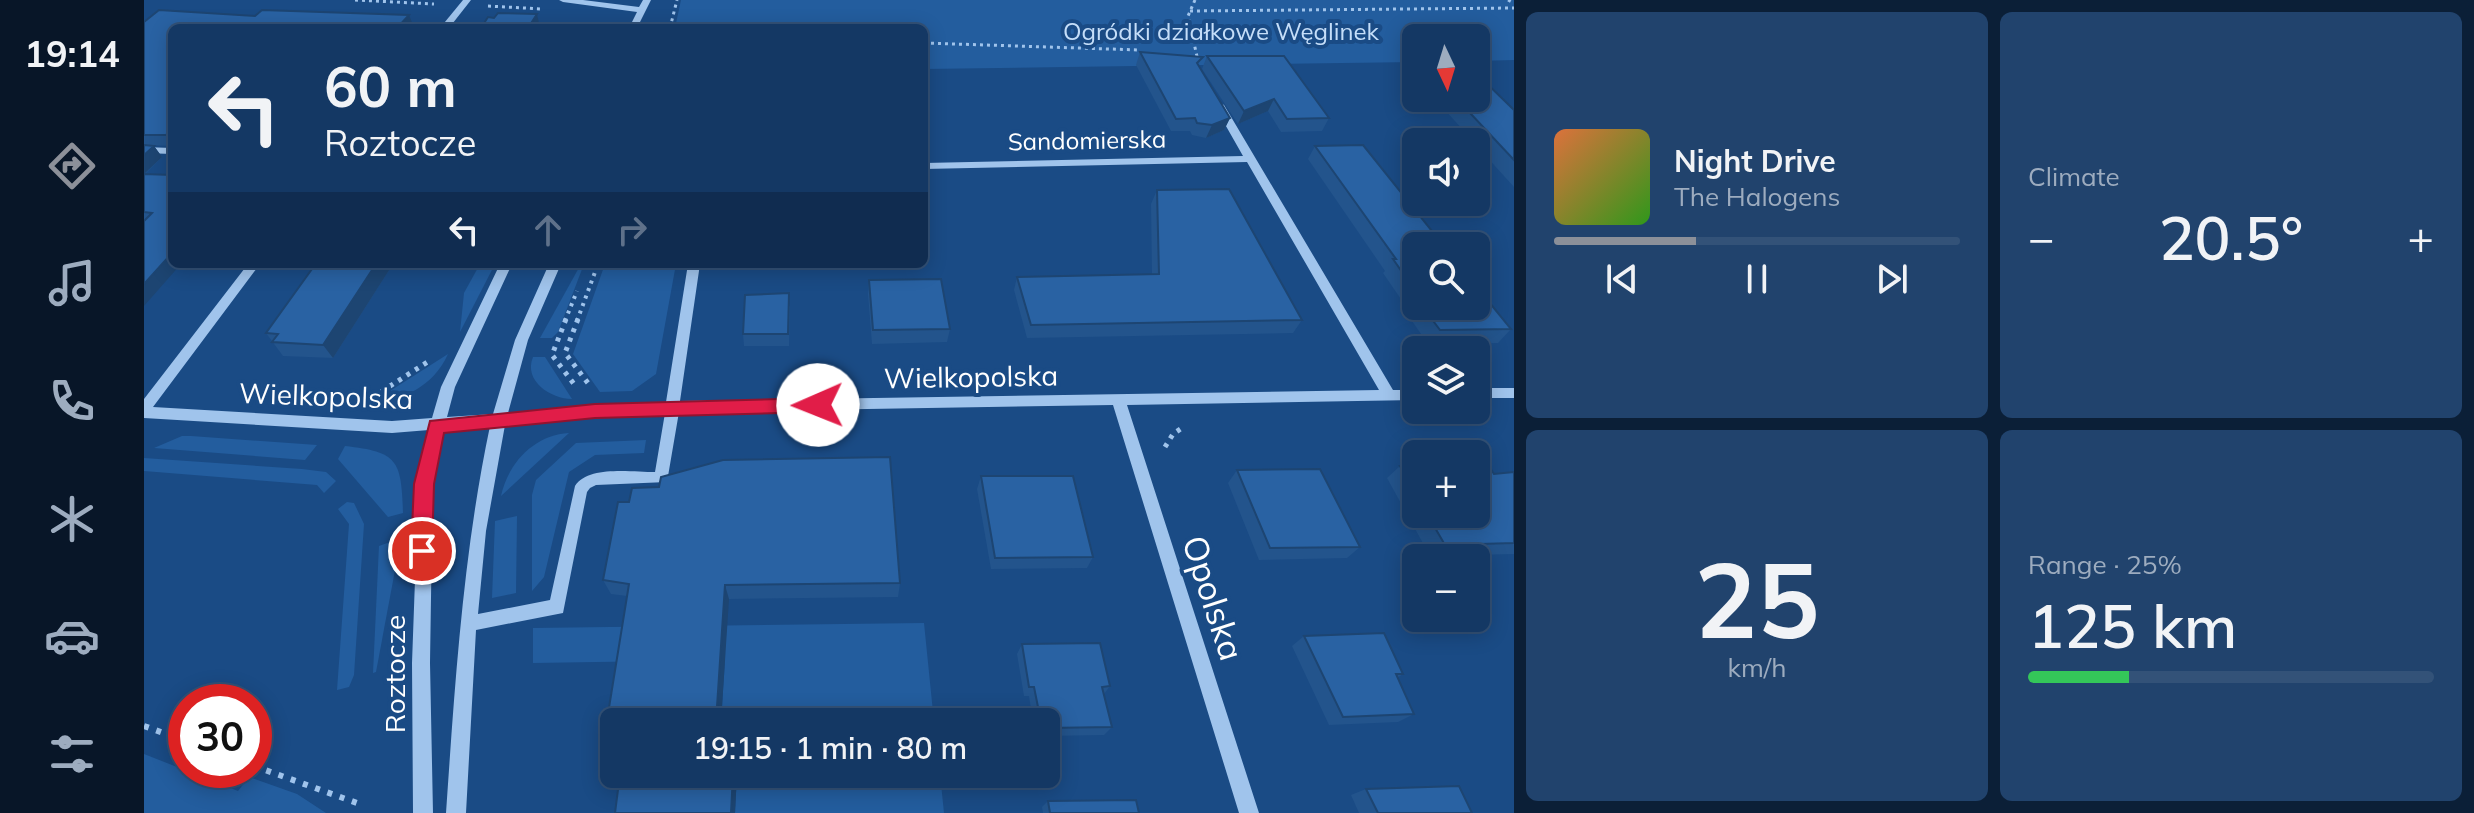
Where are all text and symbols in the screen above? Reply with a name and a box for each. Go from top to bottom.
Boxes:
park label: Ogródki działkowe Węglinek [1063,16,1380,46]
north arrow [1402,24,1490,112]
map controls [1402,24,1490,632]
text: 19:14 [24,31,120,76]
text: 60 m [324,51,457,121]
icon: left [192,56,296,160]
text: Roztocze [324,120,476,165]
street label: Sandomierska [1007,124,1166,156]
button: sound [1402,128,1490,216]
icon: directions [44,138,100,194]
text: Night Drive [1674,142,1836,180]
text: Climate [2028,160,2120,193]
text: The Halogens [1674,180,1840,213]
text: 20.5° [2159,200,2303,275]
icon: left [442,208,486,252]
icon: ahead [526,208,570,252]
icon: right [610,208,654,252]
text: − [2028,210,2054,265]
text: + [2408,210,2434,265]
button: search [1402,232,1490,320]
icon: music [44,255,100,311]
icon: previous [1600,257,1644,301]
icon: pause [1735,257,1779,301]
icon: next [1870,257,1914,301]
button: layers [1402,336,1490,424]
street label: Wielkopolska [884,357,1058,396]
position arrow [776,363,860,447]
icon: phone [44,373,100,429]
street label: Wielkopolska [238,375,414,416]
button: + [1402,440,1490,528]
icon: climate [44,491,100,547]
pin [388,517,456,585]
icon: arrive [400,529,444,573]
street label: Opolska [1173,530,1254,666]
text: 25 [1695,533,1819,664]
button: − [1402,544,1490,632]
text: Range · 25% [2028,548,2182,581]
text: 125 km [2028,588,2237,663]
icon: car [44,608,100,664]
street label: Roztocze [377,615,412,733]
text: km/h [1728,651,1786,684]
speed limit sign: 30 [168,684,272,788]
icon: filters [44,726,100,782]
text: 19:15 · 1 min · 80 m [693,729,967,767]

